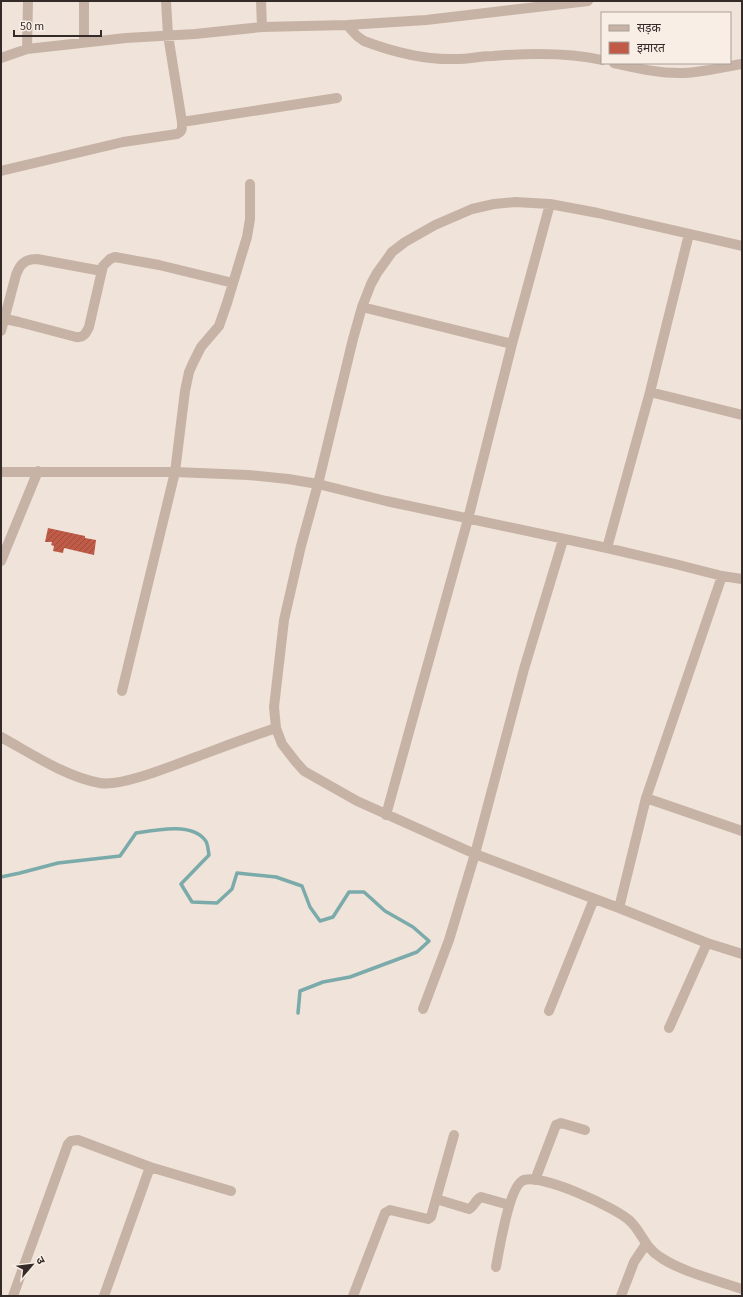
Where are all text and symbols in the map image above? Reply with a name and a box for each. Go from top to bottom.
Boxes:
scale bar [14,12,101,38]
legend [601,12,731,64]
text: 50 m [20,18,44,35]
text: सड़क [637,20,662,37]
text: इमारत [637,40,666,57]
north arrow [12,1245,52,1285]
text: उ [32,1254,49,1267]

